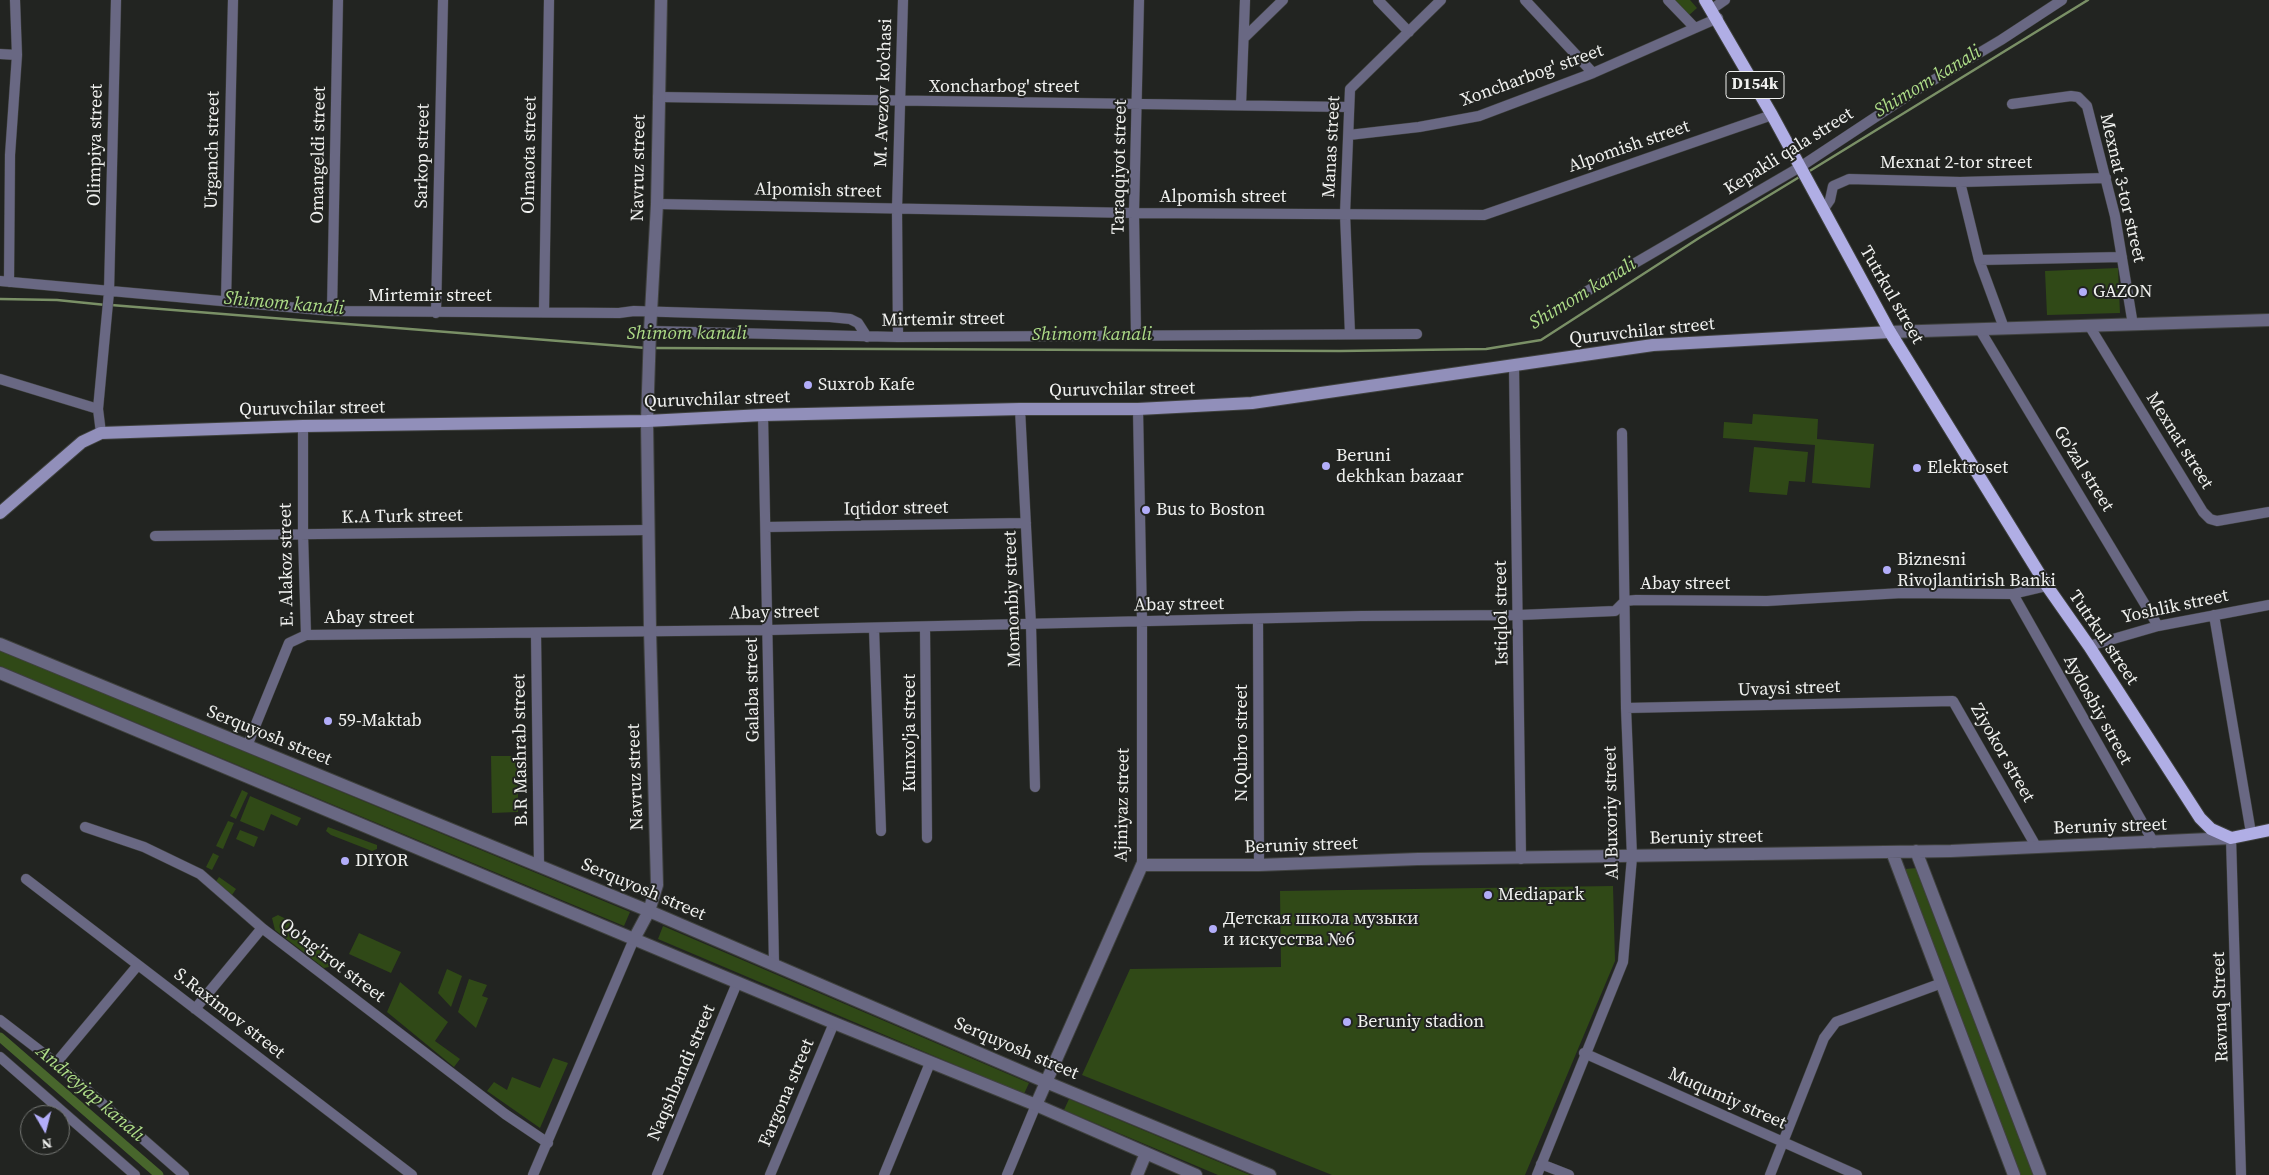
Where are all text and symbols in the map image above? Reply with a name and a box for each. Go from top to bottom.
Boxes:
street label: M. Avezov ko'chasi [871,18,897,168]
street label: Xoncharbog' street [1458,40,1606,112]
water label: Shimom kanali [1870,41,1986,123]
road number: D154k [1726,72,1784,98]
street label: Xoncharbog' street [929,76,1079,98]
street label: Olimpiya street [84,84,108,206]
street label: Omangeldi street [307,86,331,224]
street label: Urganch street [201,91,225,209]
street label: Manas street [1319,95,1345,199]
street label: Olmaota street [518,96,542,214]
street label: Taraqqiyot street [1108,99,1132,235]
street label: Sarkop street [411,103,435,209]
street label: Kepakli qala street [1721,104,1857,200]
street label: Mexnat 3-tor street [2094,111,2150,265]
street label: Navruz street [627,114,651,222]
street label: Alpomish street [1566,116,1692,178]
street label: Mexnat 2-tor street [1880,152,2032,174]
street label: Alpomish street [754,179,882,203]
street label: Alpomish street [1160,186,1286,208]
street label: Tutrkul street [1854,242,1928,348]
water label: Shimom kanali [1525,253,1641,335]
place label: GAZON [2093,281,2152,303]
street label: Mirtemir street [368,285,492,307]
marker: GAZON [2077,286,2089,298]
water label: Shimom kanali [223,287,345,321]
street label: Mirtemir street [881,308,1005,332]
street label: Quruvchilar street [1568,314,1716,350]
water label: Shimom kanali [627,323,747,345]
water label: Shimom kanali [1032,324,1152,346]
place label: Suxrob Kafe [818,374,915,396]
street label: Quruvchilar street [1049,378,1195,402]
marker: Suxrob Kafe [802,379,814,391]
street label: Quruvchilar street [644,387,790,413]
street label: Mexnat street [2141,389,2217,493]
street label: Quruvchilar street [239,397,385,421]
street label: Go'zal street [2048,422,2118,516]
place label: Beruni dekhkan bazaar [1336,445,1463,488]
place label: Elektroset [1927,457,2008,479]
marker: Beruni dekhkan bazaar [1320,460,1332,472]
marker: Elektroset [1911,462,1923,474]
street label: Iqtidor street [843,497,949,521]
place label: Bus to Boston [1156,499,1265,521]
street label: E. Alakoz street [275,503,299,627]
marker: Bus to Boston [1140,504,1152,516]
street label: K.A Turk street [341,505,463,529]
street label: Momonbiy street [1000,530,1026,668]
place label: Biznesni Rivojlantirish Banki [1897,549,2056,592]
street label: Istiqlol street [1490,560,1514,666]
marker: Biznesni Rivojlantirish Banki [1881,564,1893,576]
street label: Abay street [1640,573,1730,595]
street label: Yoshlik street [2120,585,2230,629]
street label: Tutrkul street [2063,587,2143,689]
street label: Abay street [1134,593,1224,617]
street label: Abay street [729,601,819,625]
street label: Abay street [324,607,414,629]
street label: Galaba street [741,637,765,743]
street label: Aydosbiy street [2058,651,2136,769]
street label: B.R Mashrab street [509,674,533,826]
street label: Kunxo'ja street [899,674,921,792]
street label: Uvaysi street [1738,676,1840,702]
street label: N.Qubro street [1231,684,1253,802]
street label: Ziyokor street [1965,700,2039,806]
street label: Serquyosh street [203,701,335,771]
place label: 59-Maktab [338,710,422,732]
marker: 59-Maktab [322,715,334,727]
street label: Navruz street [623,723,649,831]
street label: Al Buxoriy street [1600,746,1624,880]
street label: Ajiniyaz street [1111,748,1135,862]
street label: Beruniy street [2053,814,2167,840]
street label: Beruniy street [1649,826,1763,850]
street label: Beruniy street [1244,833,1358,859]
place label: DIYOR [355,850,408,872]
street label: Serquyosh street [578,854,708,926]
marker: DIYOR [339,855,351,867]
place label: Mediapark [1498,884,1584,906]
marker: Mediapark [1482,889,1494,901]
place label: Детская школа музыки и искусства №6 [1223,908,1419,951]
street label: Qo'ng'irot street [275,914,389,1008]
marker: Детская школа музыки и искусства №6 [1207,923,1219,935]
street label: Ravnaq Street [2208,951,2234,1063]
street label: S.Raximov street [169,964,289,1064]
street label: Naqshbandi street [644,1002,720,1144]
place label: Beruniy stadion [1357,1011,1484,1033]
street label: Serquyosh street [951,1013,1081,1085]
marker: Beruniy stadion [1341,1016,1353,1028]
street label: Fargona street [755,1036,819,1150]
water label: Andreyjap kanalı [31,1041,149,1147]
street label: Muqumiy street [1665,1063,1789,1135]
north arrow [20,1105,70,1155]
text: N [41,1133,53,1154]

